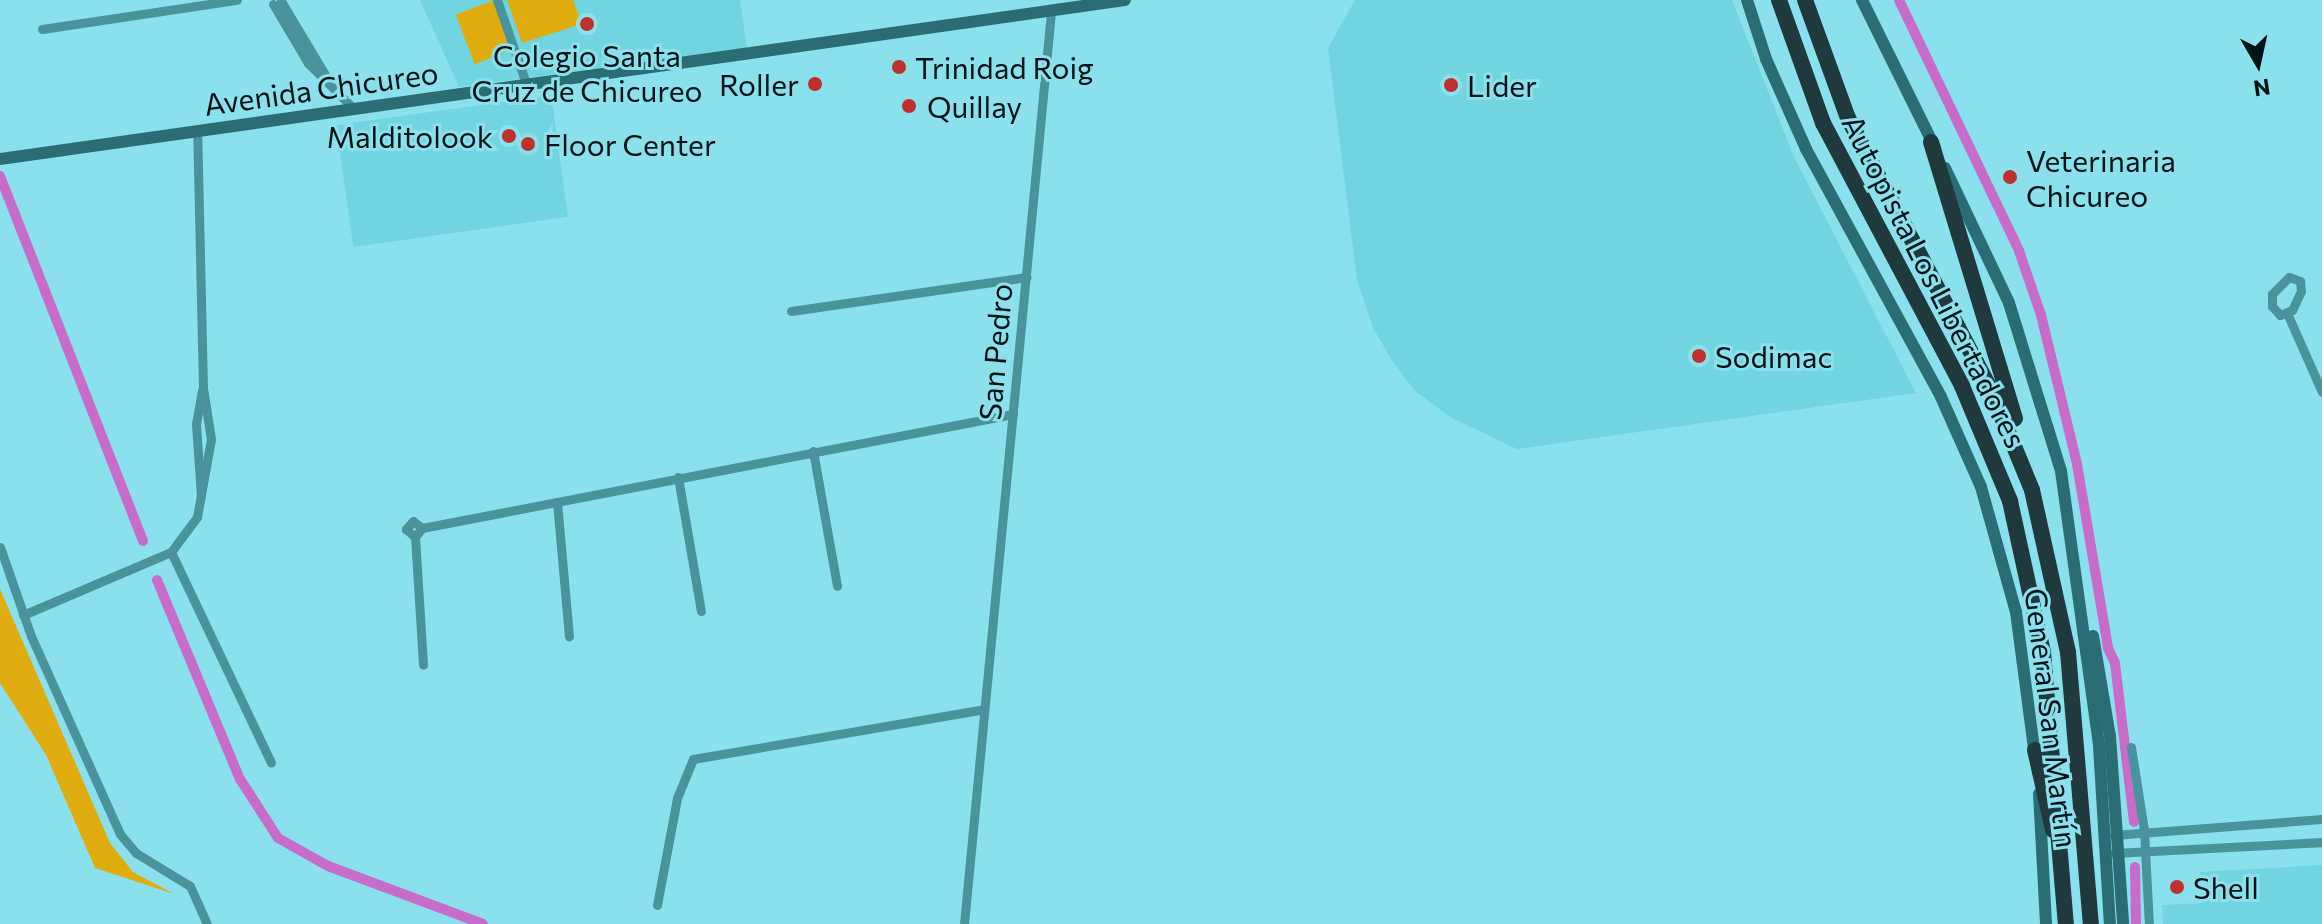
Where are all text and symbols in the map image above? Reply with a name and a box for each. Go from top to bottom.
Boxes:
marker: Colegio Santa Cruz de Chicureo [578,15,596,33]
north arrow [2218,24,2298,104]
place label: Colegio Santa Cruz de Chicureo [471,37,703,108]
place label: Trinidad Roig [915,49,1093,85]
street label: Avenida Chicureo [202,54,440,122]
marker: Trinidad Roig [890,58,908,76]
place label: Roller [719,66,799,102]
place label: Lider [1467,67,1537,103]
text: N [2252,74,2272,103]
marker: Roller [806,75,824,93]
marker: Lider [1442,76,1460,94]
place label: Quillay [927,88,1022,124]
marker: Quillay [898,95,920,117]
street label: Autopista Los Libertadores [1835,109,2035,453]
place label: Malditolook [326,118,493,154]
place label: Floor Center [544,126,716,162]
marker: Malditolook [500,127,518,145]
marker: Floor Center [519,135,537,153]
place label: Veterinaria Chicureo [2026,142,2176,212]
marker: Veterinaria Chicureo [2001,168,2019,186]
street label: San Pedro [971,282,1019,422]
place label: Sodimac [1715,338,1832,374]
marker: Sodimac [1690,347,1708,365]
street label: General San Martín [2018,586,2086,850]
place label: Shell [2193,869,2259,905]
marker: Shell [2168,878,2186,896]

